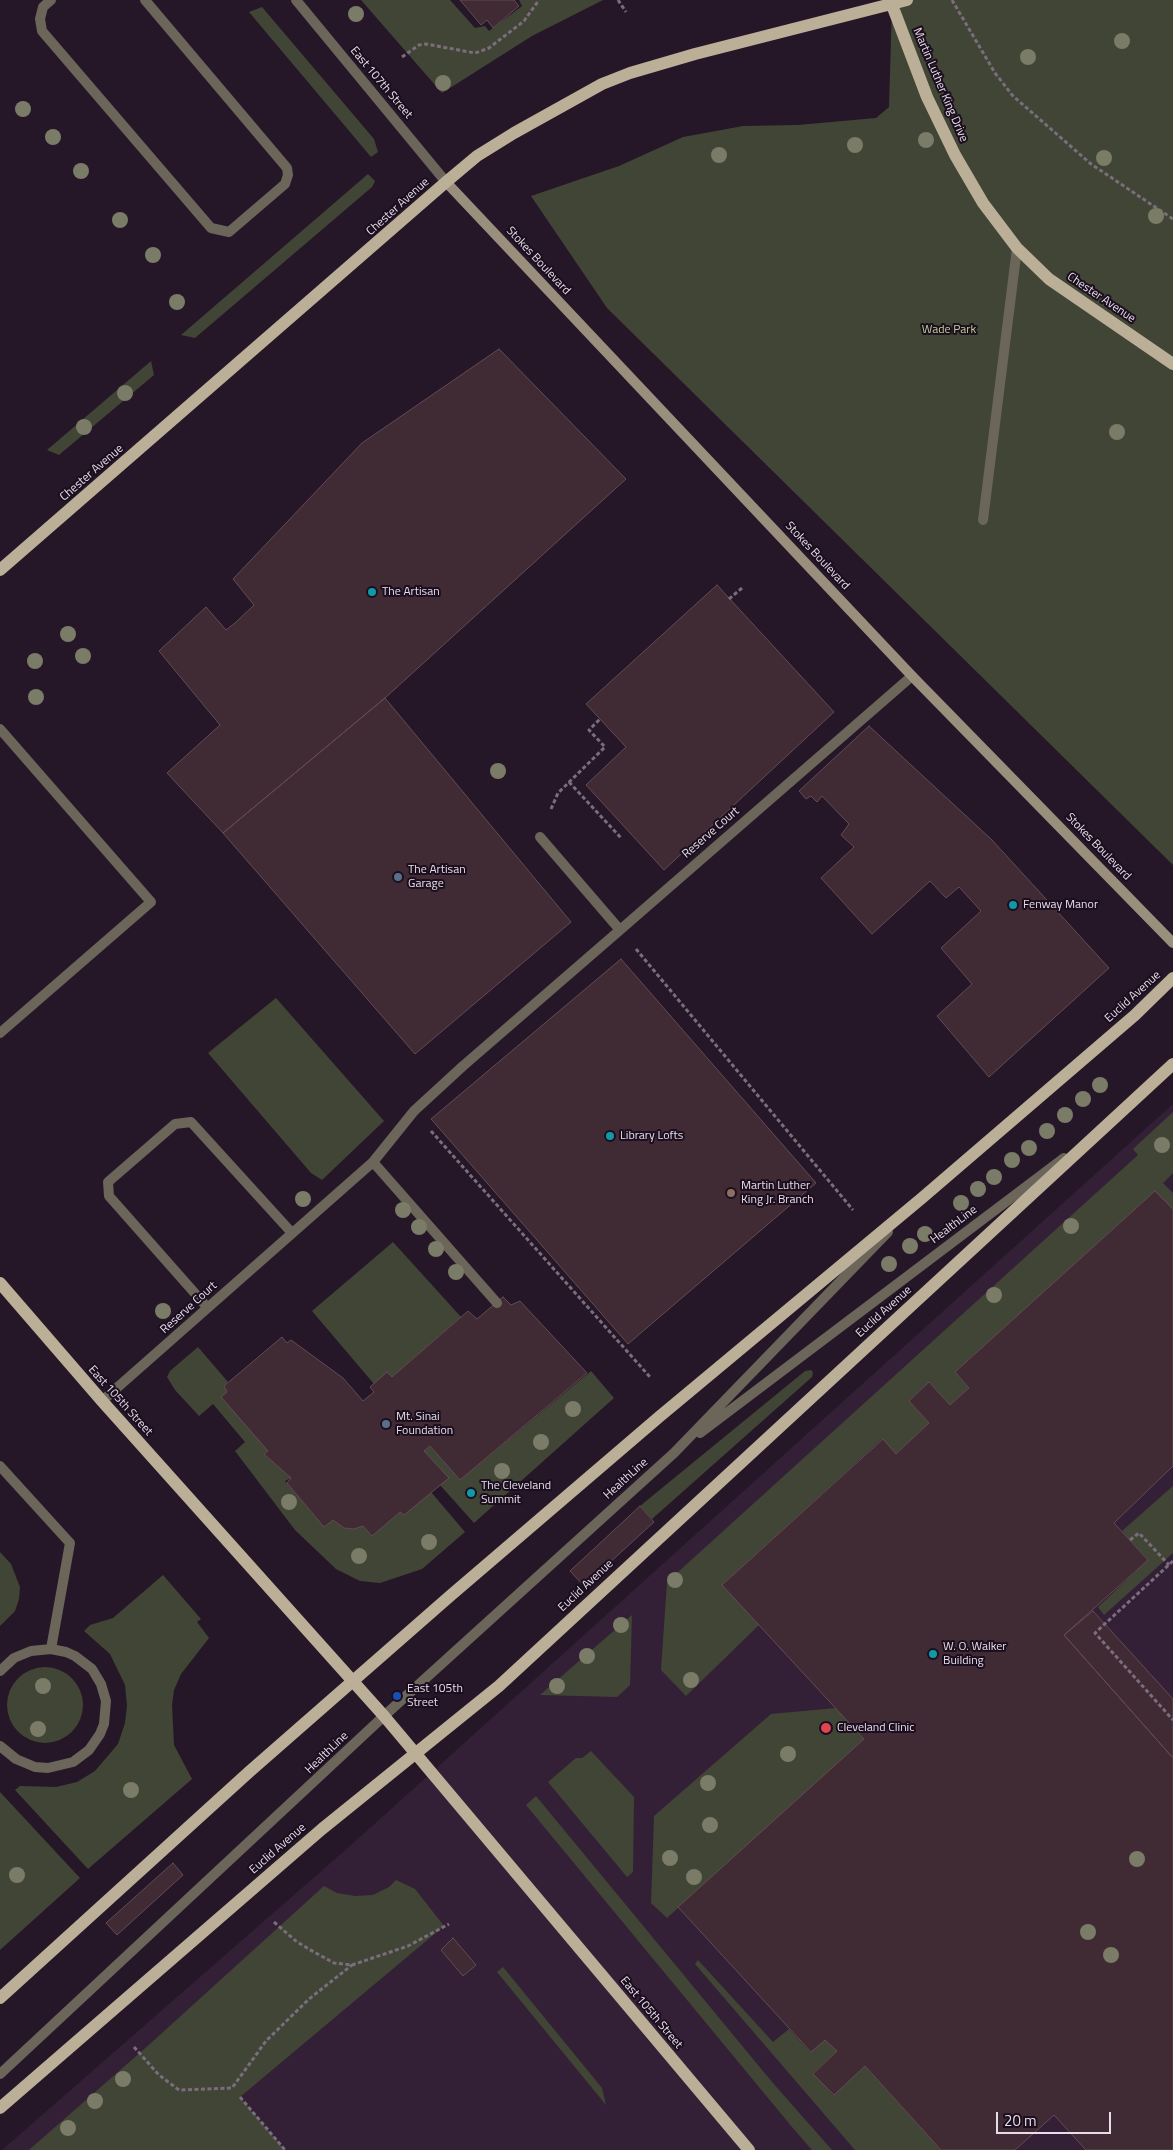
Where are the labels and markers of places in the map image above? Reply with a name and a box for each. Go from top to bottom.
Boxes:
place label: The Artisan [382,585,440,599]
marker: The Artisan [366,586,378,598]
place label: The Artisan Garage [408,863,466,891]
marker: The Artisan Garage [392,871,404,883]
place label: Fenway Manor [1023,898,1098,912]
marker: Fenway Manor [1007,899,1019,911]
place label: Library Lofts [620,1129,683,1143]
marker: Library Lofts [604,1130,616,1142]
place label: Martin Luther King Jr. Branch [741,1179,814,1207]
marker: Martin Luther King Jr. Branch [725,1187,737,1199]
place label: Mt. Sinai Foundation [396,1410,453,1438]
marker: Mt. Sinai Foundation [380,1418,392,1430]
place label: The Cleveland Summit [481,1479,551,1507]
marker: The Cleveland Summit [465,1487,477,1499]
place label: W. O. Walker Building [943,1640,1006,1668]
marker: W. O. Walker Building [927,1648,939,1660]
place label: East 105th Street [407,1682,463,1710]
marker: East 105th Street [391,1690,403,1702]
marker: Cleveland Clinic [819,1721,833,1735]
place label: Cleveland Clinic [837,1721,914,1735]

